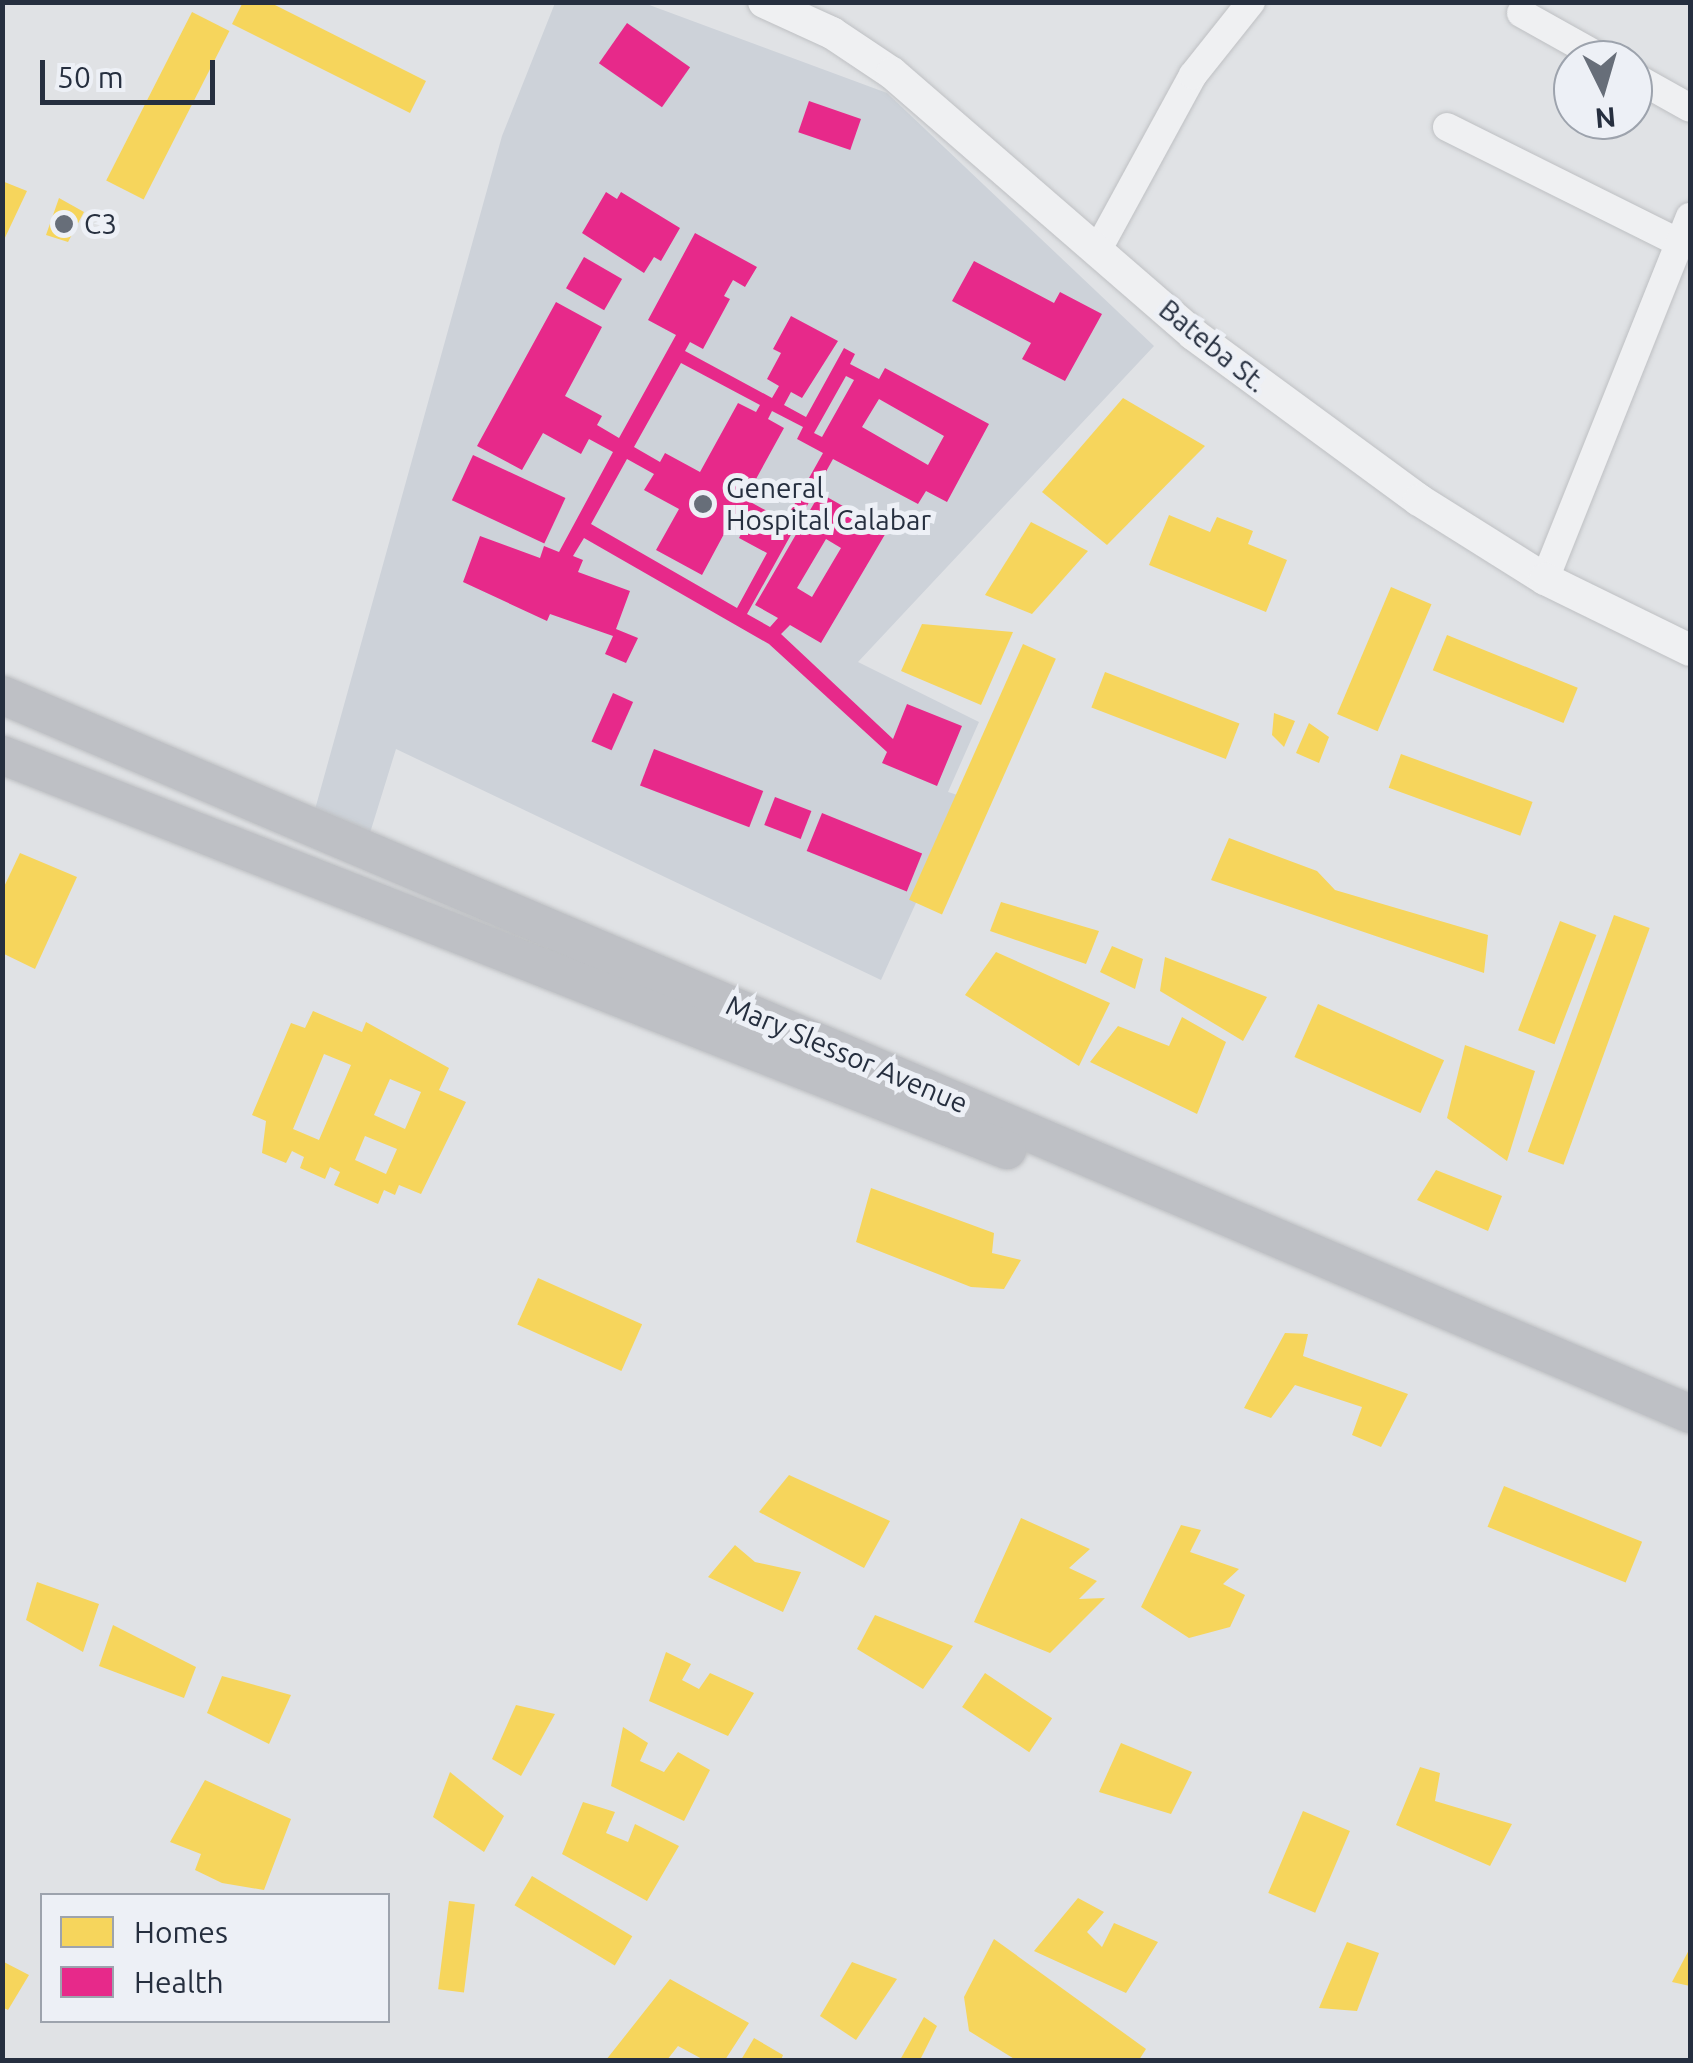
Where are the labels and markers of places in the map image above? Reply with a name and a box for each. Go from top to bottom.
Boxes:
place label: C3 [84,207,117,241]
marker: C3 [53,213,75,235]
place label: General Hospital Calabar [726,471,931,537]
marker: General Hospital Calabar [690,491,716,517]

